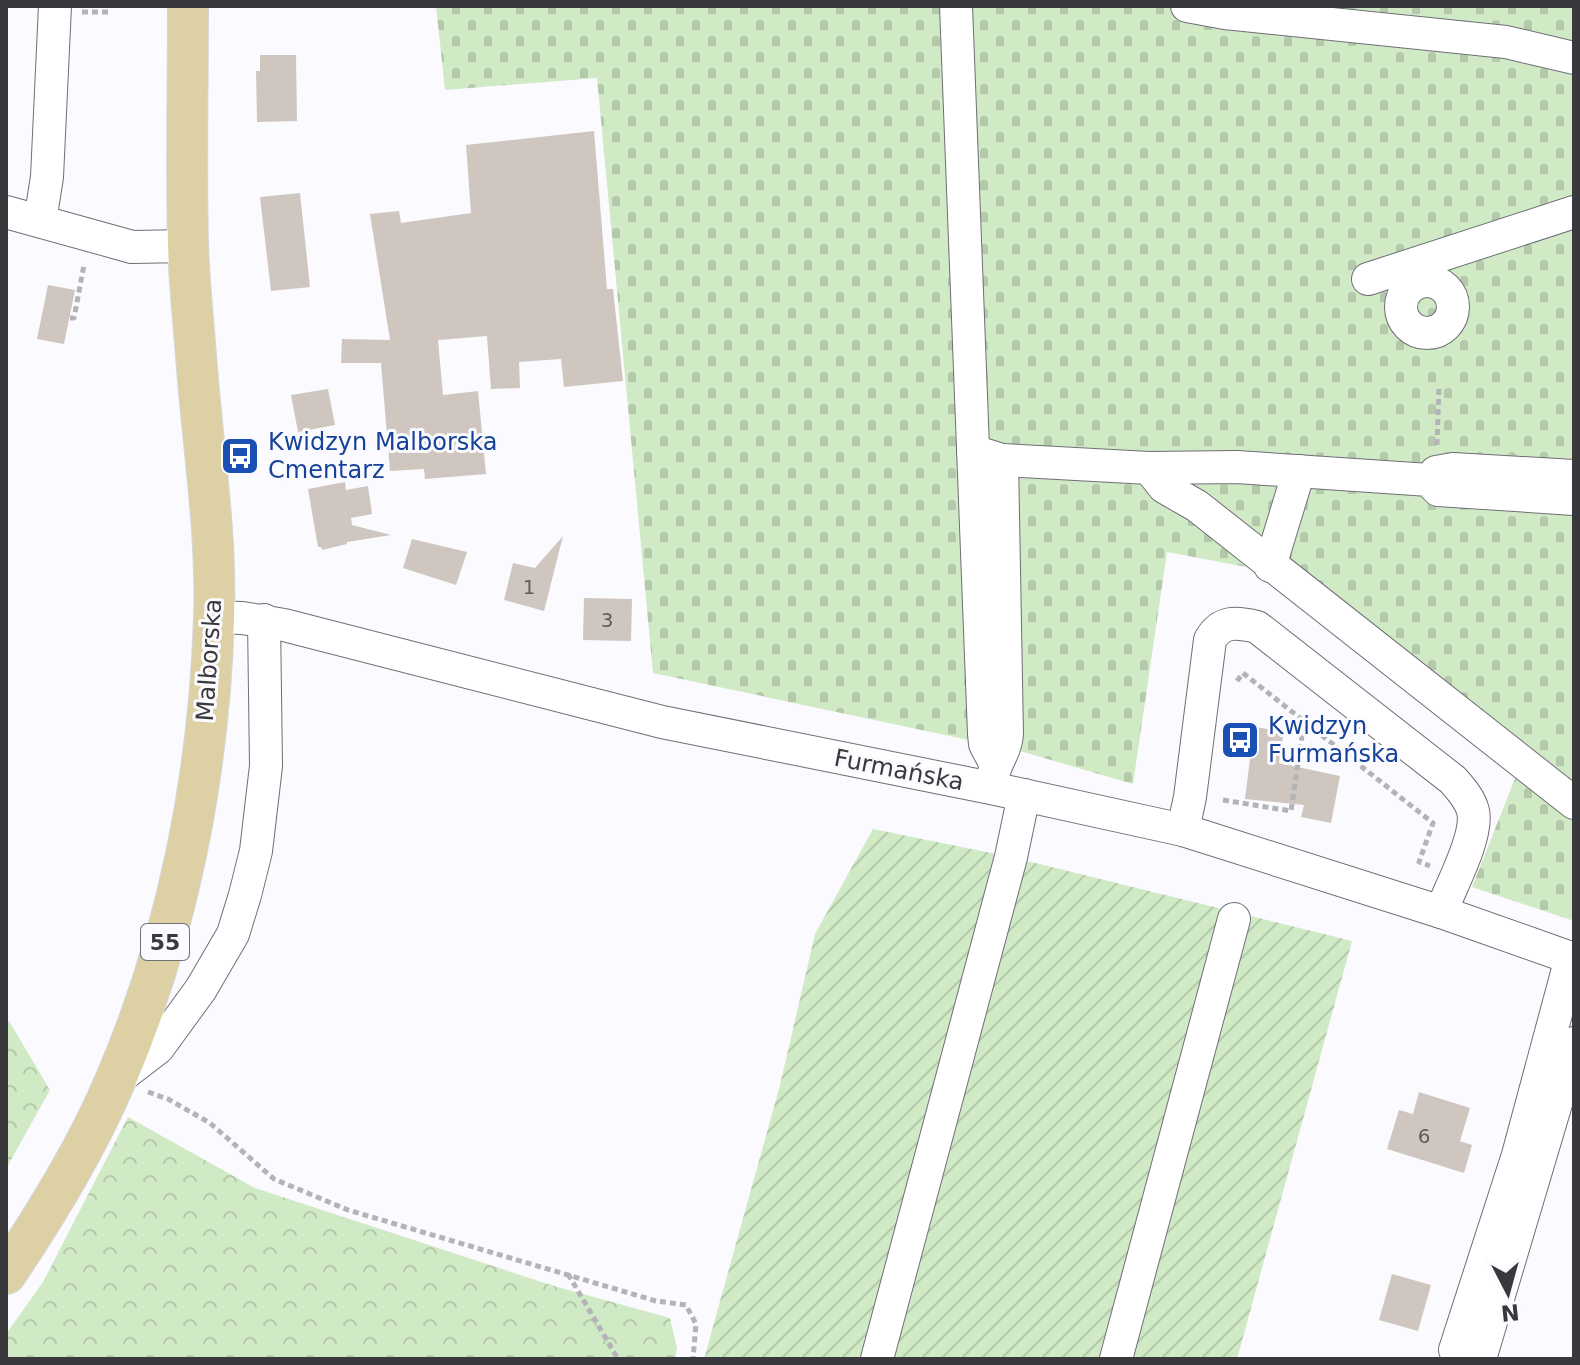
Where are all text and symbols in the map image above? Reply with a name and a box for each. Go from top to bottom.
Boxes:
place label: Kwidzyn Malborska Cmentarz [268,428,497,484]
bus stop icon: Kwidzyn Malborska Cmentarz [219,435,261,477]
house number: 1 [523,575,535,599]
street label: Malborska [191,598,227,722]
house number: 3 [601,608,613,632]
place label: Kwidzyn Furmańska [1268,712,1399,768]
bus stop icon: Kwidzyn Furmańska [1219,719,1261,761]
street label: Furmańska [832,744,966,796]
road number: 55 [141,924,189,960]
house number: 6 [1418,1124,1430,1148]
north arrow [1468,1253,1548,1333]
text: N [1500,1299,1521,1326]

